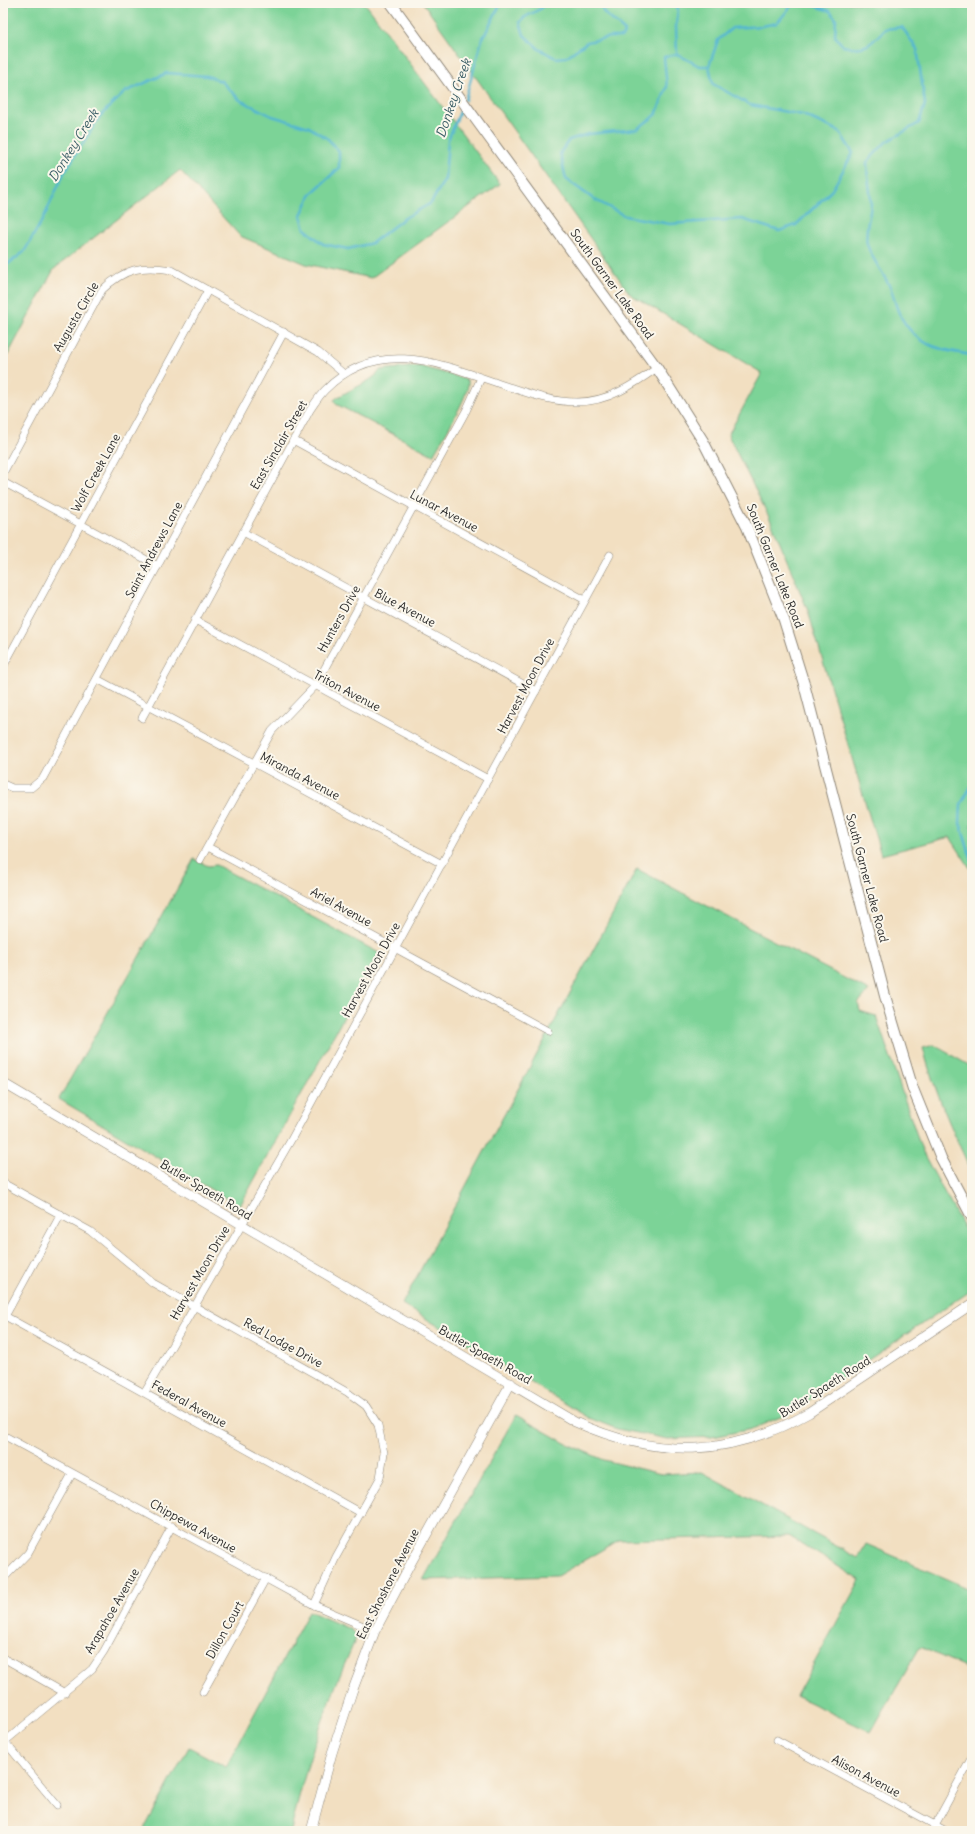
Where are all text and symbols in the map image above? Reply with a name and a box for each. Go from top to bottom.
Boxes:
water label: Donkey Creek [432,55,475,140]
water label: Donkey Creek [44,105,103,185]
street label: South Garner Lake Road [567,226,657,342]
street label: Augusta Circle [50,279,102,354]
street label: East Sinclair Street [247,397,310,492]
street label: Wolf Creek Lane [68,431,123,515]
street label: Lunar Avenue [408,486,481,535]
street label: Saint Andrews Lane [122,499,185,601]
street label: South Garner Lake Road [744,502,807,630]
street label: Hunters Drive [314,583,363,655]
street label: Blue Avenue [372,585,438,630]
street label: Harvest Moon Drive [494,635,557,736]
street label: Triton Avenue [311,667,383,715]
street label: Miranda Avenue [258,748,343,803]
street label: South Garner Lake Road [843,812,892,944]
street label: Ariel Avenue [308,884,374,929]
street label: Harvest Moon Drive [338,920,403,1020]
street label: Butler Spaeth Road [158,1156,255,1223]
street label: Harvest Moon Drive [166,1223,233,1323]
street label: Red Lodge Drive [241,1315,326,1371]
street label: Butler Spaeth Road [436,1322,534,1387]
street label: Butler Spaeth Road [776,1353,873,1421]
street label: Federal Avenue [149,1377,229,1430]
street label: Chippewa Avenue [147,1495,239,1556]
street label: East Shoshone Avenue [353,1526,422,1642]
street label: Arapahoe Avenue [81,1565,142,1656]
street label: Dillon Court [203,1598,247,1661]
street label: Alison Avenue [829,1751,903,1800]

